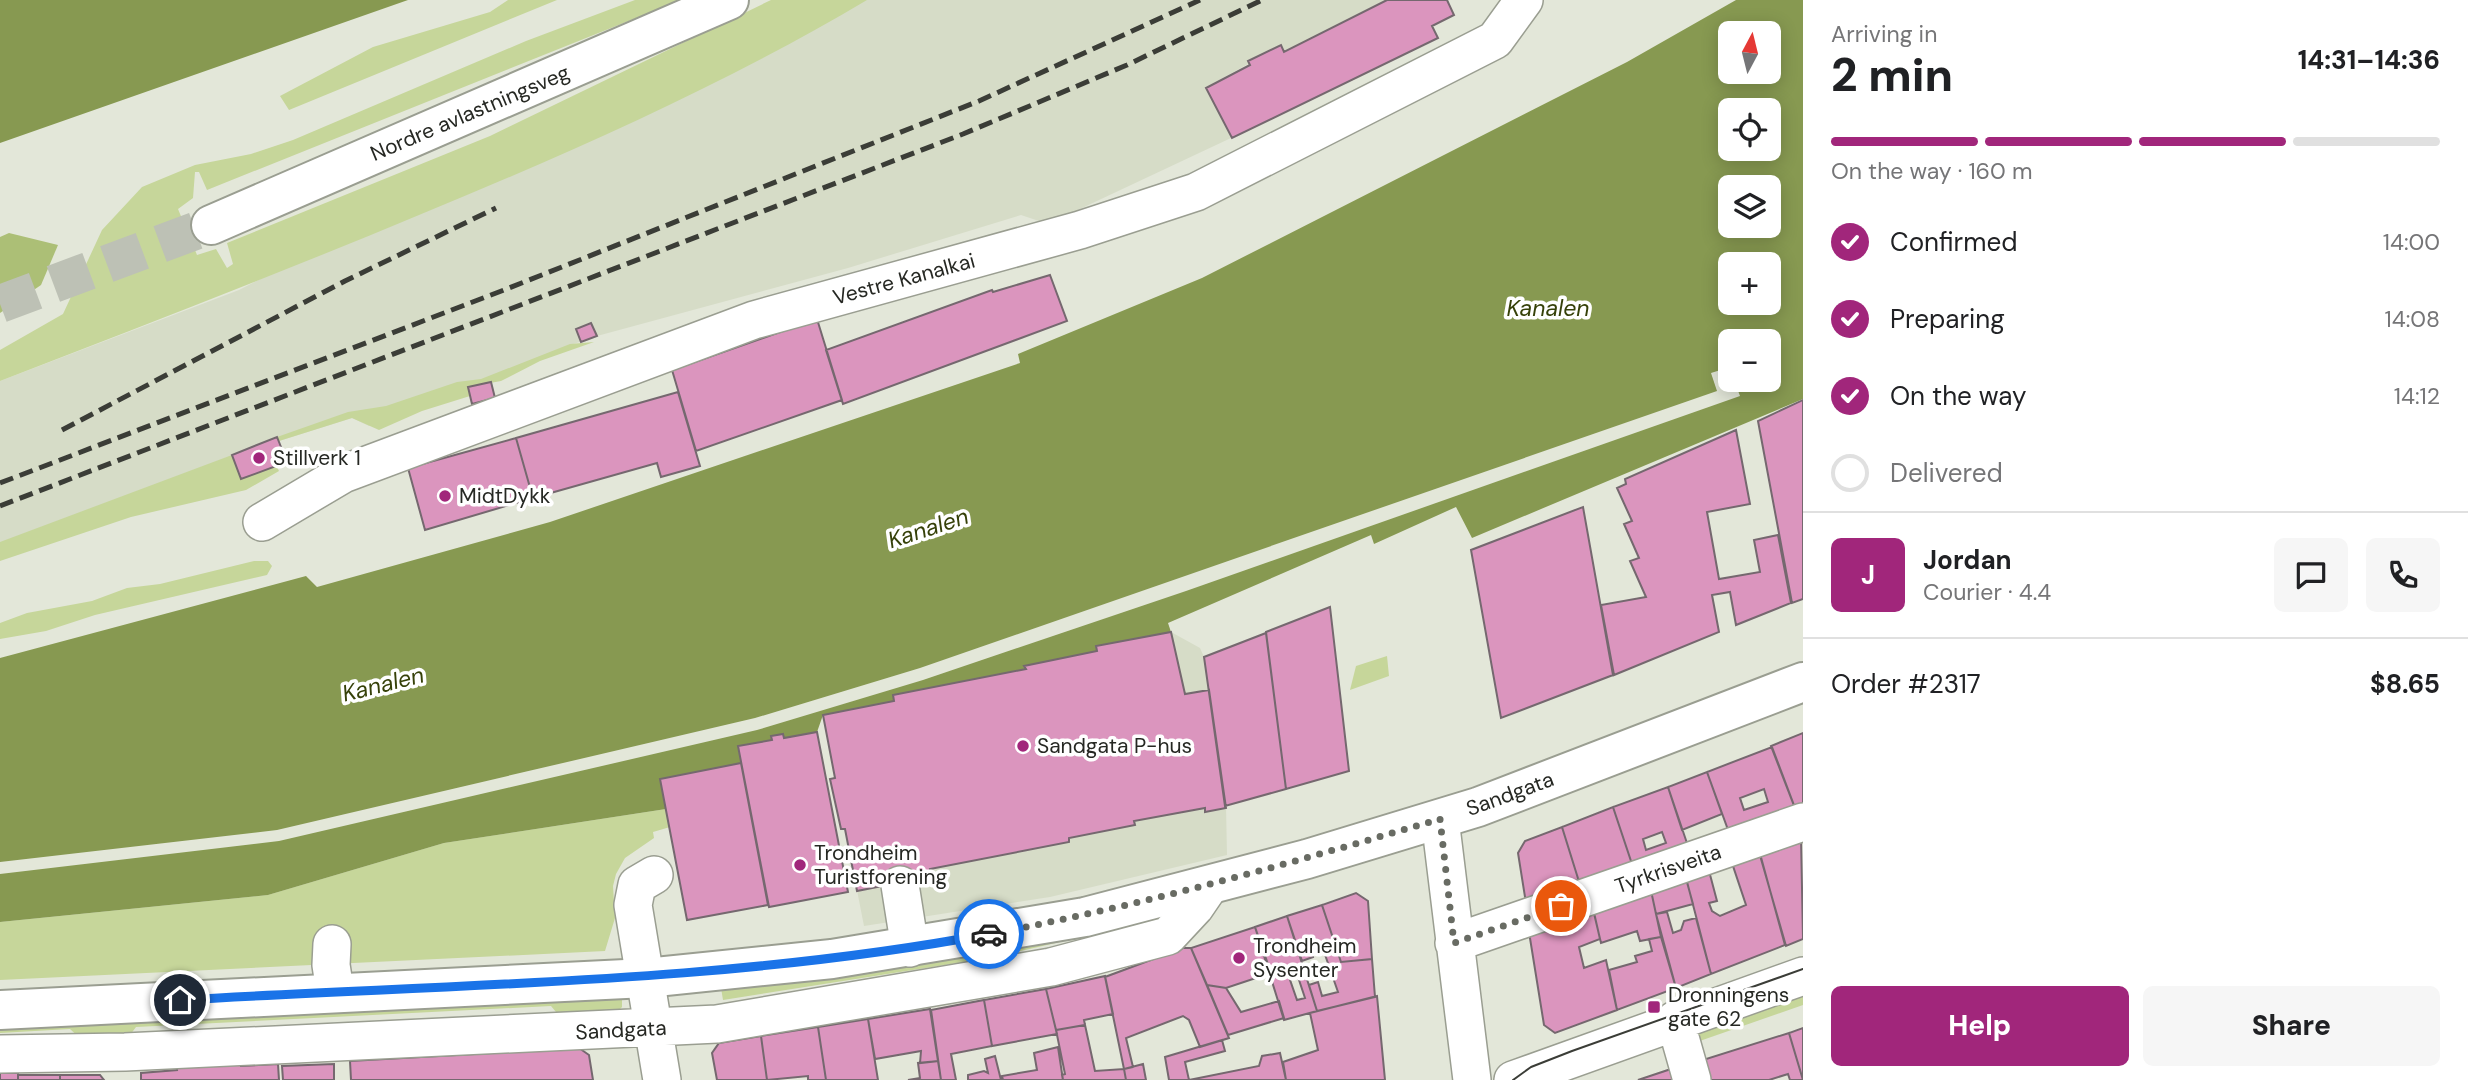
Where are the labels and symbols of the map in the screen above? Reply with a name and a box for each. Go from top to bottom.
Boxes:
north arrow [1718,21,1782,84]
street label: Nordre avlastningsveg [366,58,574,168]
street label: Vestre Kanalkai [830,247,978,311]
water label: Kanalen [1506,293,1590,323]
place label: Stillverk 1 [273,444,361,472]
marker: Stillverk 1 [251,450,267,466]
place label: MidtDykk [459,482,551,510]
marker: MidtDykk [437,488,453,504]
water label: Kanalen [884,501,972,555]
water label: Kanalen [339,659,427,709]
place label: Sandgata P-hus [1037,732,1192,760]
marker: Sandgata P-hus [1015,738,1031,754]
street label: Sandgata [1462,765,1558,823]
street label: Tyrkrisveita [1611,838,1725,900]
place label: Trondheim Turistforening [814,839,948,891]
marker: Trondheim Turistforening [792,857,808,873]
pin [1531,876,1591,936]
courier [954,899,1024,969]
place label: Trondheim Sysenter [1253,932,1356,984]
marker: Trondheim Sysenter [1231,950,1247,966]
pin [150,970,210,1030]
place label: Dronningens gate 62 [1668,981,1789,1033]
marker: Dronningens gate 62 [1646,999,1662,1015]
street label: Sandgata [575,1014,667,1046]

